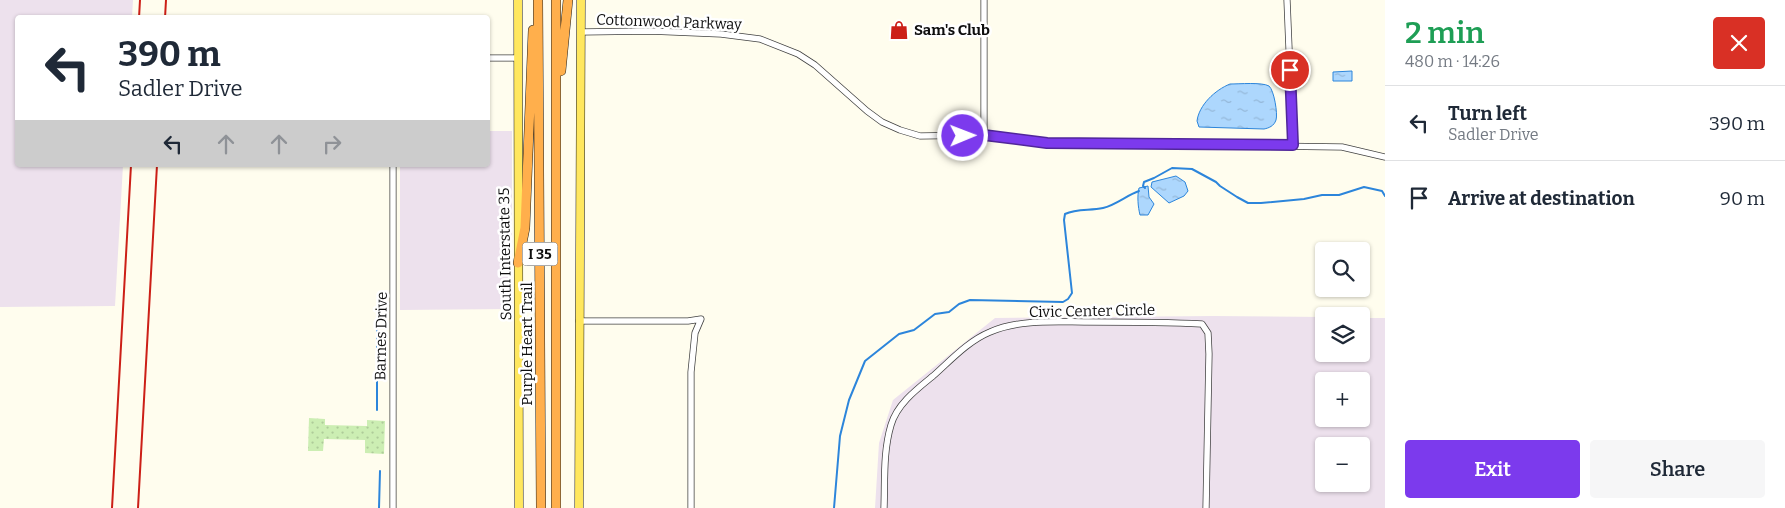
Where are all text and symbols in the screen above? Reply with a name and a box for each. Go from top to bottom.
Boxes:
street label: Cottonwood Parkway [596,10,742,34]
text: 2 min [1405,15,1484,51]
button: close [1713,17,1765,69]
shop icon: Sam's Club [888,19,910,41]
place label: Sam's Club [914,21,990,39]
text: 390 m [118,33,221,75]
icon: left [35,35,100,100]
pin [1269,49,1311,91]
text: 480 m · 14:26 [1405,52,1500,71]
icon: arrive [1276,56,1304,84]
text: Sadler Drive [118,75,242,102]
text: Turn left [1448,102,1527,125]
position arrow [936,109,988,161]
icon: left [1405,109,1433,137]
text: 390 m [1709,112,1765,135]
text: Sadler Drive [1448,125,1539,144]
icon: left [159,130,187,158]
icon: ahead [212,130,240,158]
icon: ahead [265,130,293,158]
icon: right [318,130,346,158]
icon: arrive [1405,184,1433,212]
text: Arrive at destination [1448,187,1635,210]
text: 90 m [1720,187,1765,210]
street label: South Interstate 35 [495,188,515,320]
road number: I 35 [522,242,558,266]
map controls [1315,242,1370,492]
button: search [1315,242,1370,297]
street label: Purple Heart Trail [518,282,536,406]
street label: Barnes Drive [371,291,391,381]
street label: Civic Center Circle [1029,301,1155,321]
button: layers [1315,307,1370,362]
button: + [1315,372,1370,427]
button: − [1315,437,1370,492]
button: Exit [1405,440,1580,498]
button: Share [1590,440,1765,498]

